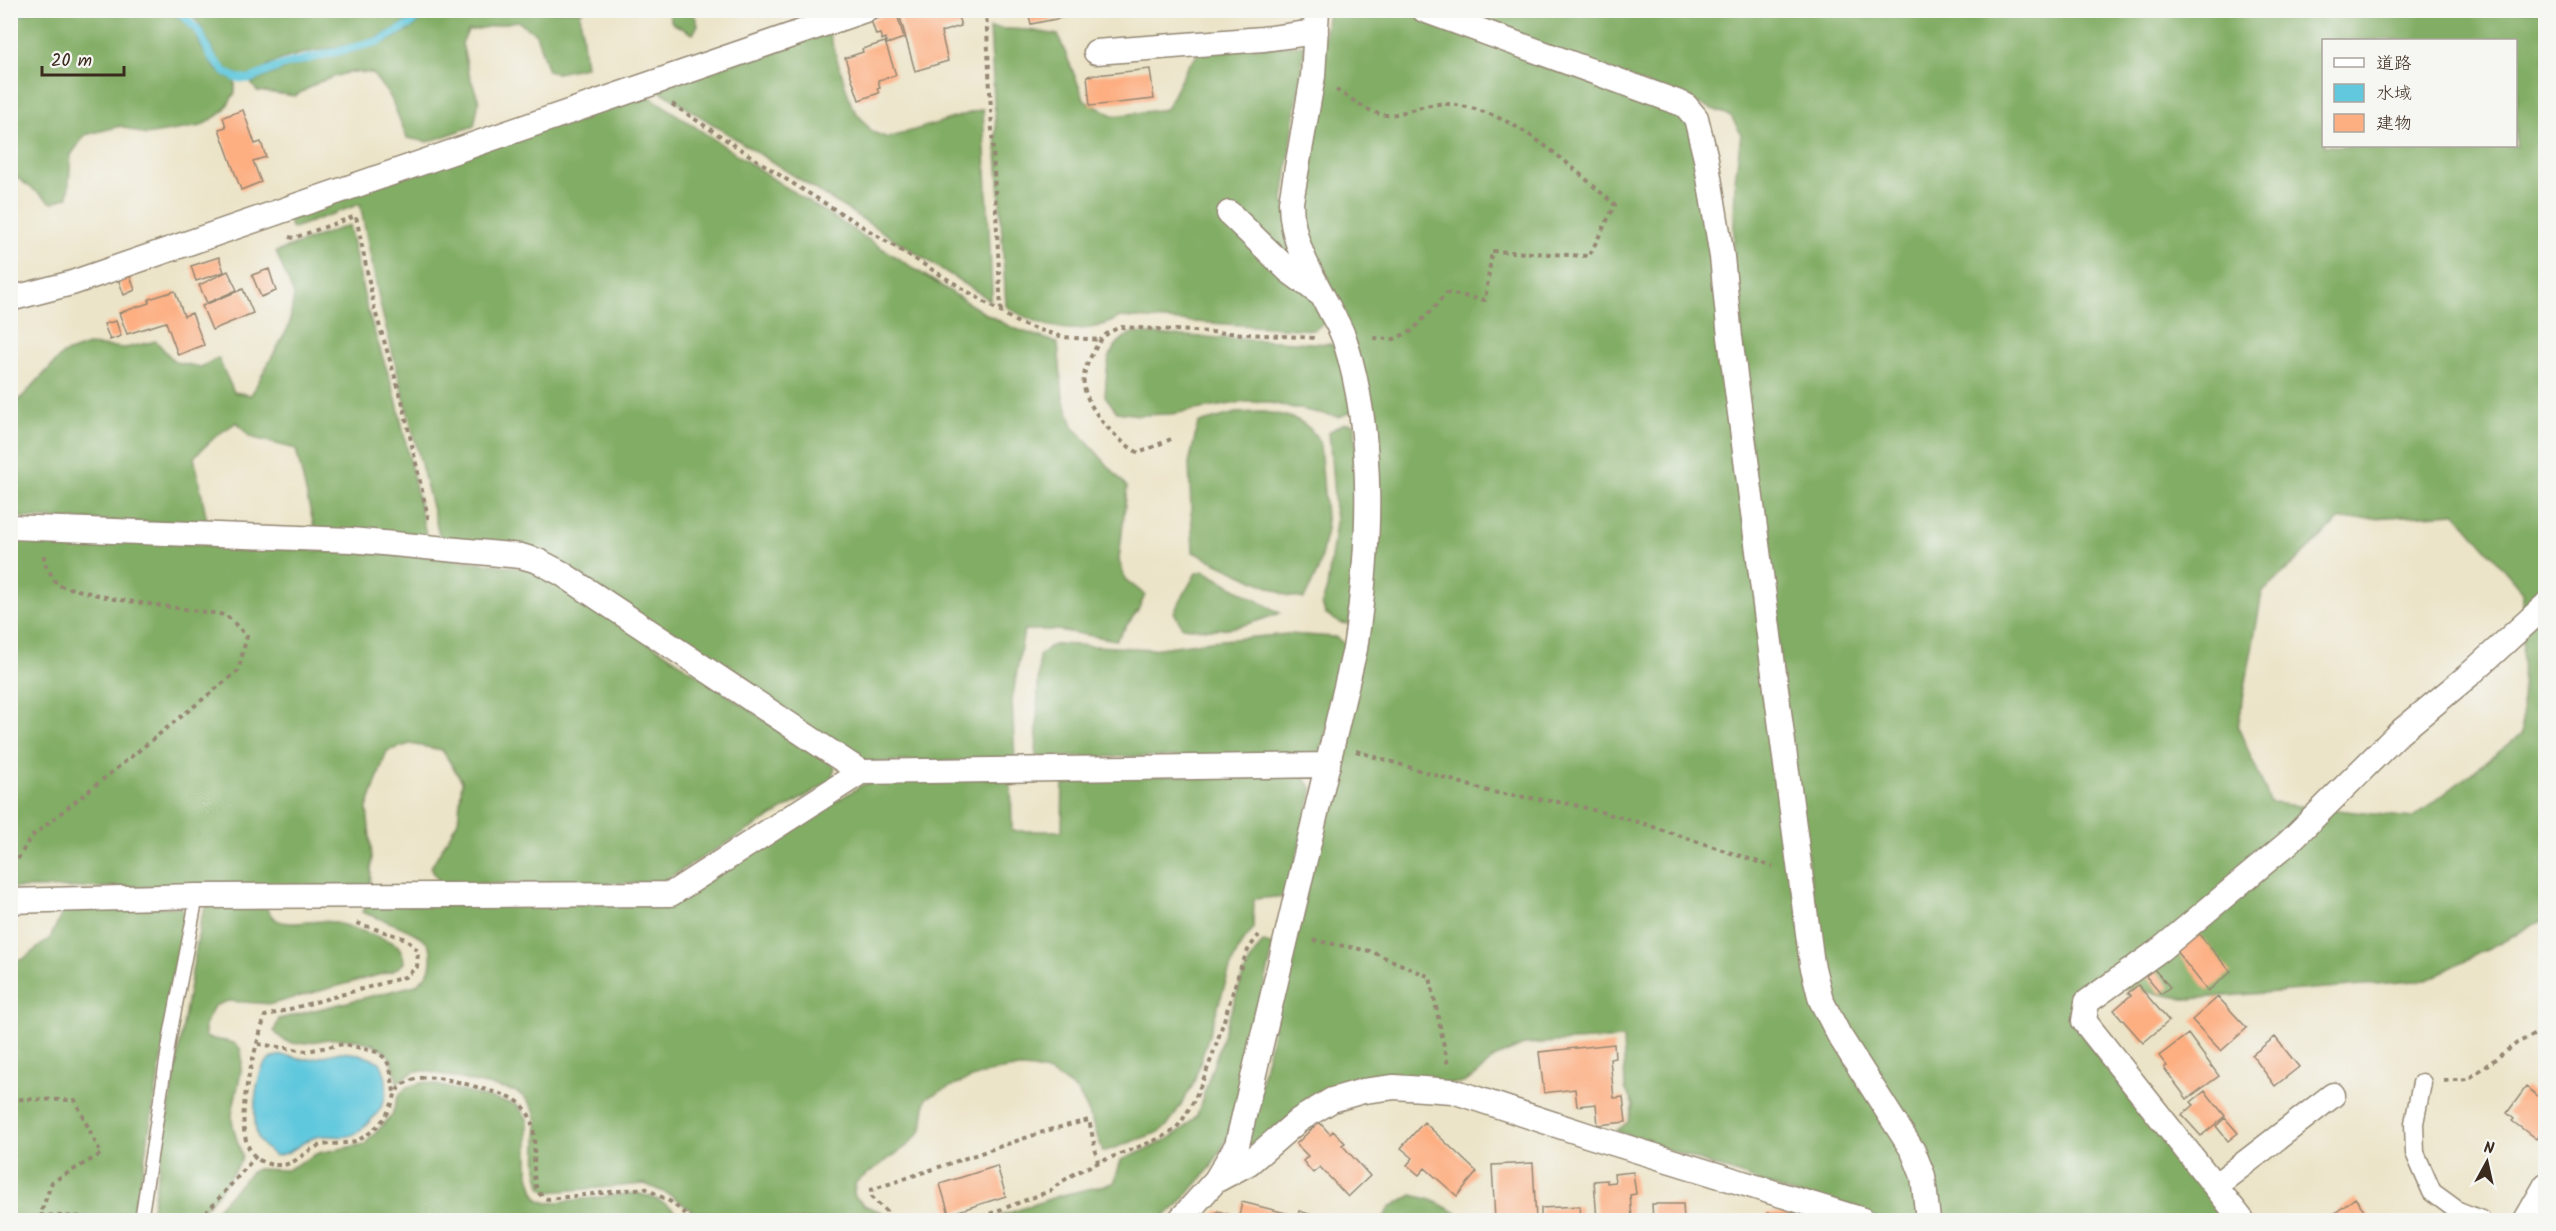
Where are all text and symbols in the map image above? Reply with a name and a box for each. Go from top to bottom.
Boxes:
scale bar [42,39,124,77]
legend [2322,39,2517,147]
text: 20 m [51,47,92,76]
text: 道路 [2376,50,2412,79]
text: 水域 [2376,80,2412,109]
text: 建物 [2376,110,2412,139]
north arrow [2457,1132,2517,1192]
text: N [2482,1136,2496,1162]

